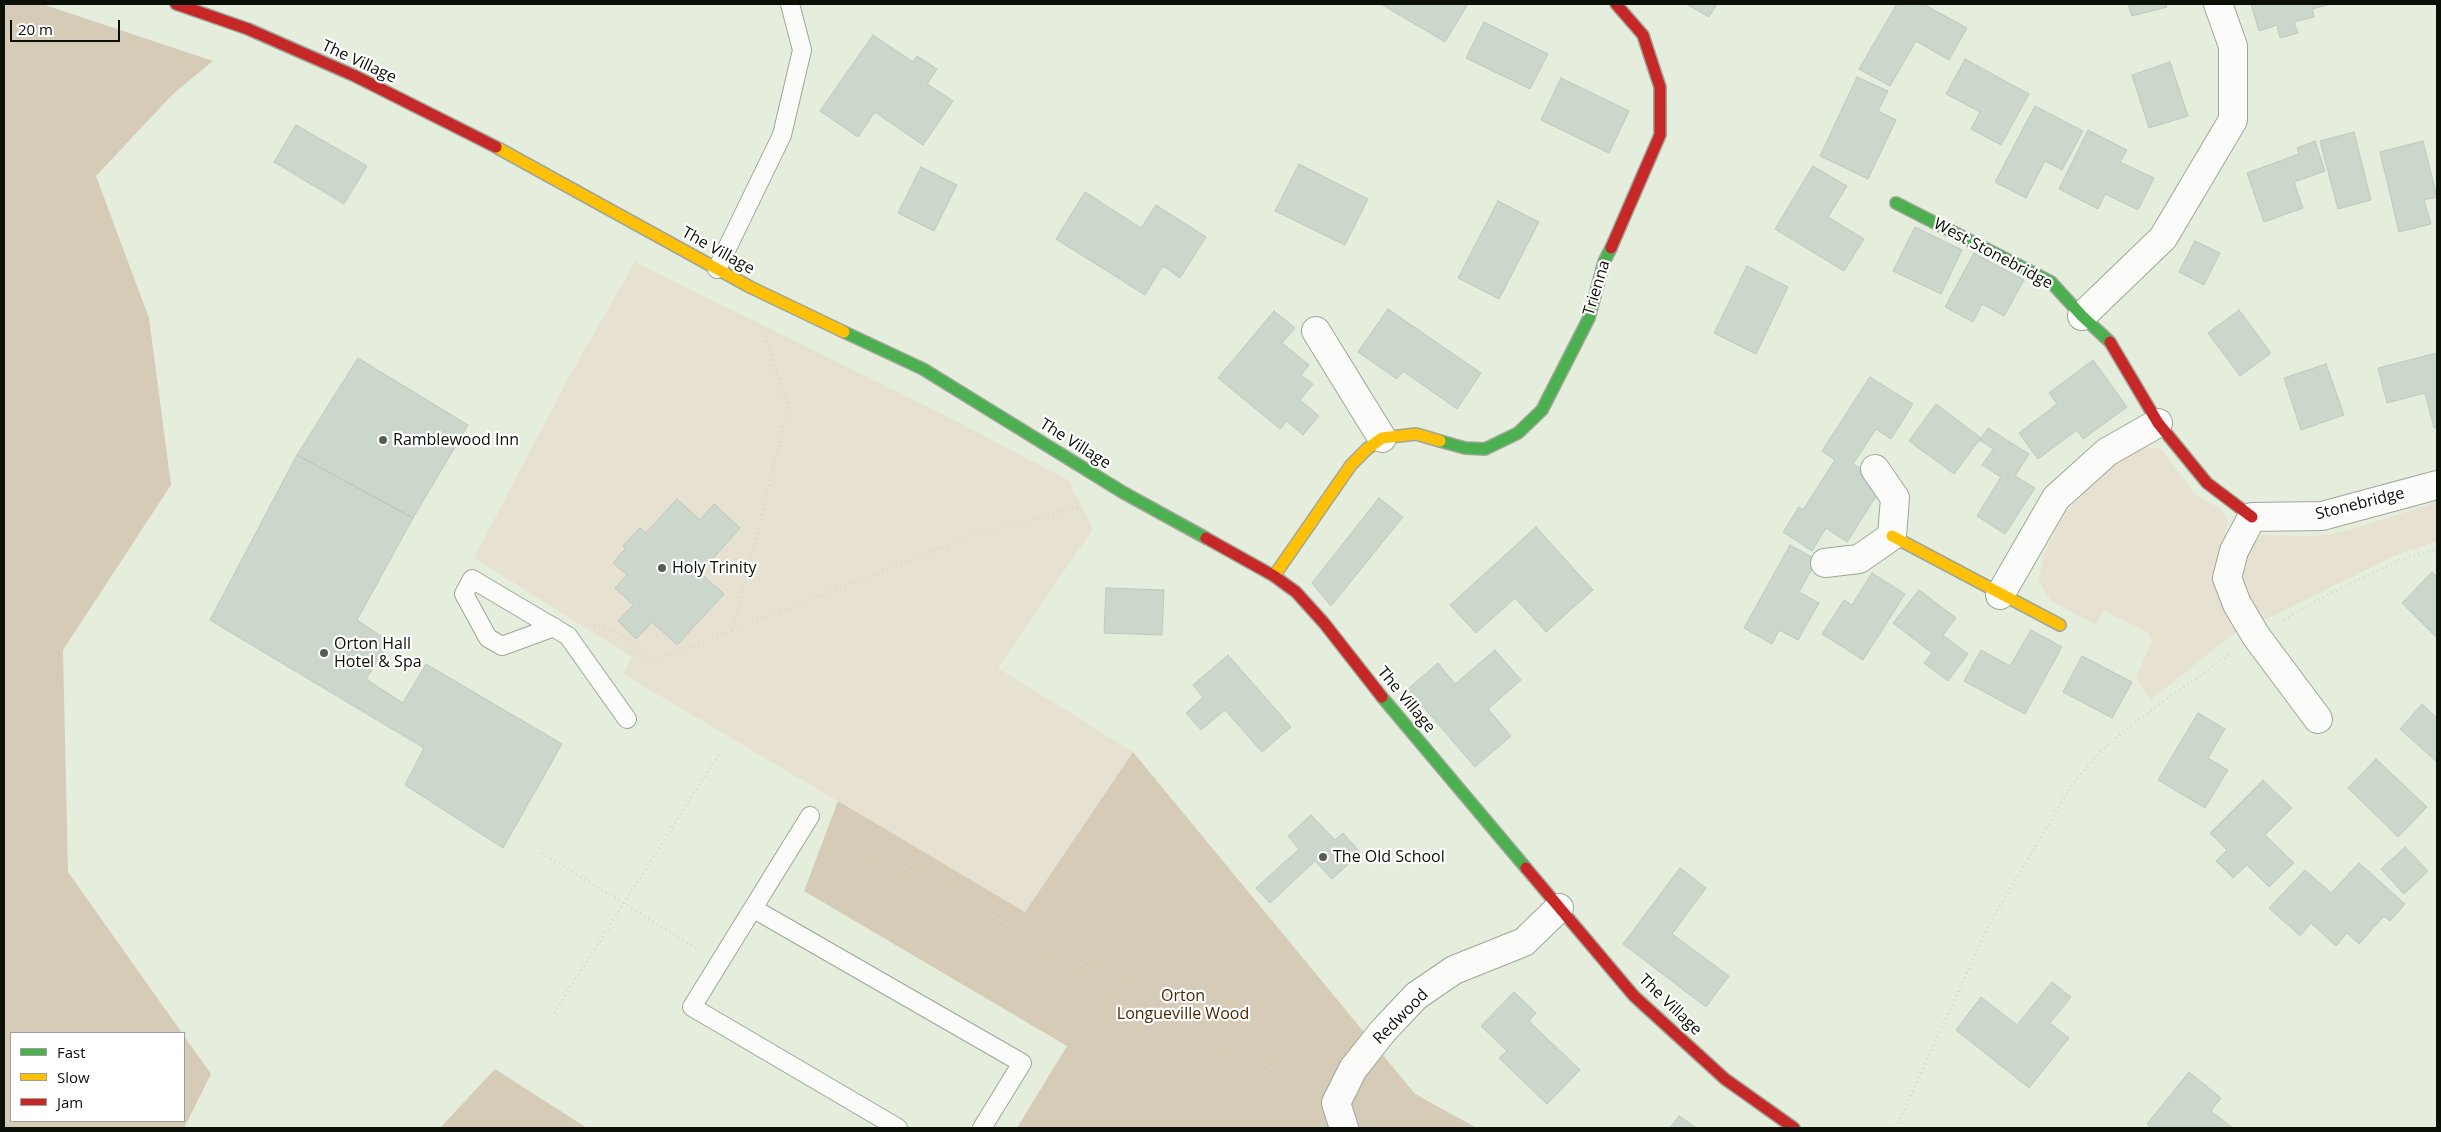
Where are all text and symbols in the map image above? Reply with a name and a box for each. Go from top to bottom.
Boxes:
scale bar [12,10,122,42]
text: 20 m [18,19,53,39]
street label: The Village [319,36,399,88]
street label: West Stonebridge [1930,215,2056,293]
street label: The Village [678,223,758,279]
street label: Trienna [1580,258,1614,318]
street label: The Village [1036,415,1114,473]
place label: Ramblewood Inn [393,430,519,450]
marker: Ramblewood Inn [377,434,389,446]
street label: Stonebridge [2314,484,2406,524]
place label: Holy Trinity [672,558,757,578]
marker: Holy Trinity [656,562,668,574]
place label: Orton Hall Hotel & Spa [334,634,422,672]
marker: Orton Hall Hotel & Spa [318,647,330,659]
street label: The Village [1373,663,1439,737]
place label: The Old School [1333,847,1445,867]
marker: The Old School [1317,851,1329,863]
street label: The Village [1635,970,1705,1040]
street label: Redwood [1369,985,1433,1049]
park label: Orton Longueville Wood [1117,986,1249,1024]
legend [10,1032,185,1122]
text: Fast [57,1042,86,1062]
text: Slow [57,1067,90,1087]
text: Jam [57,1092,83,1112]

